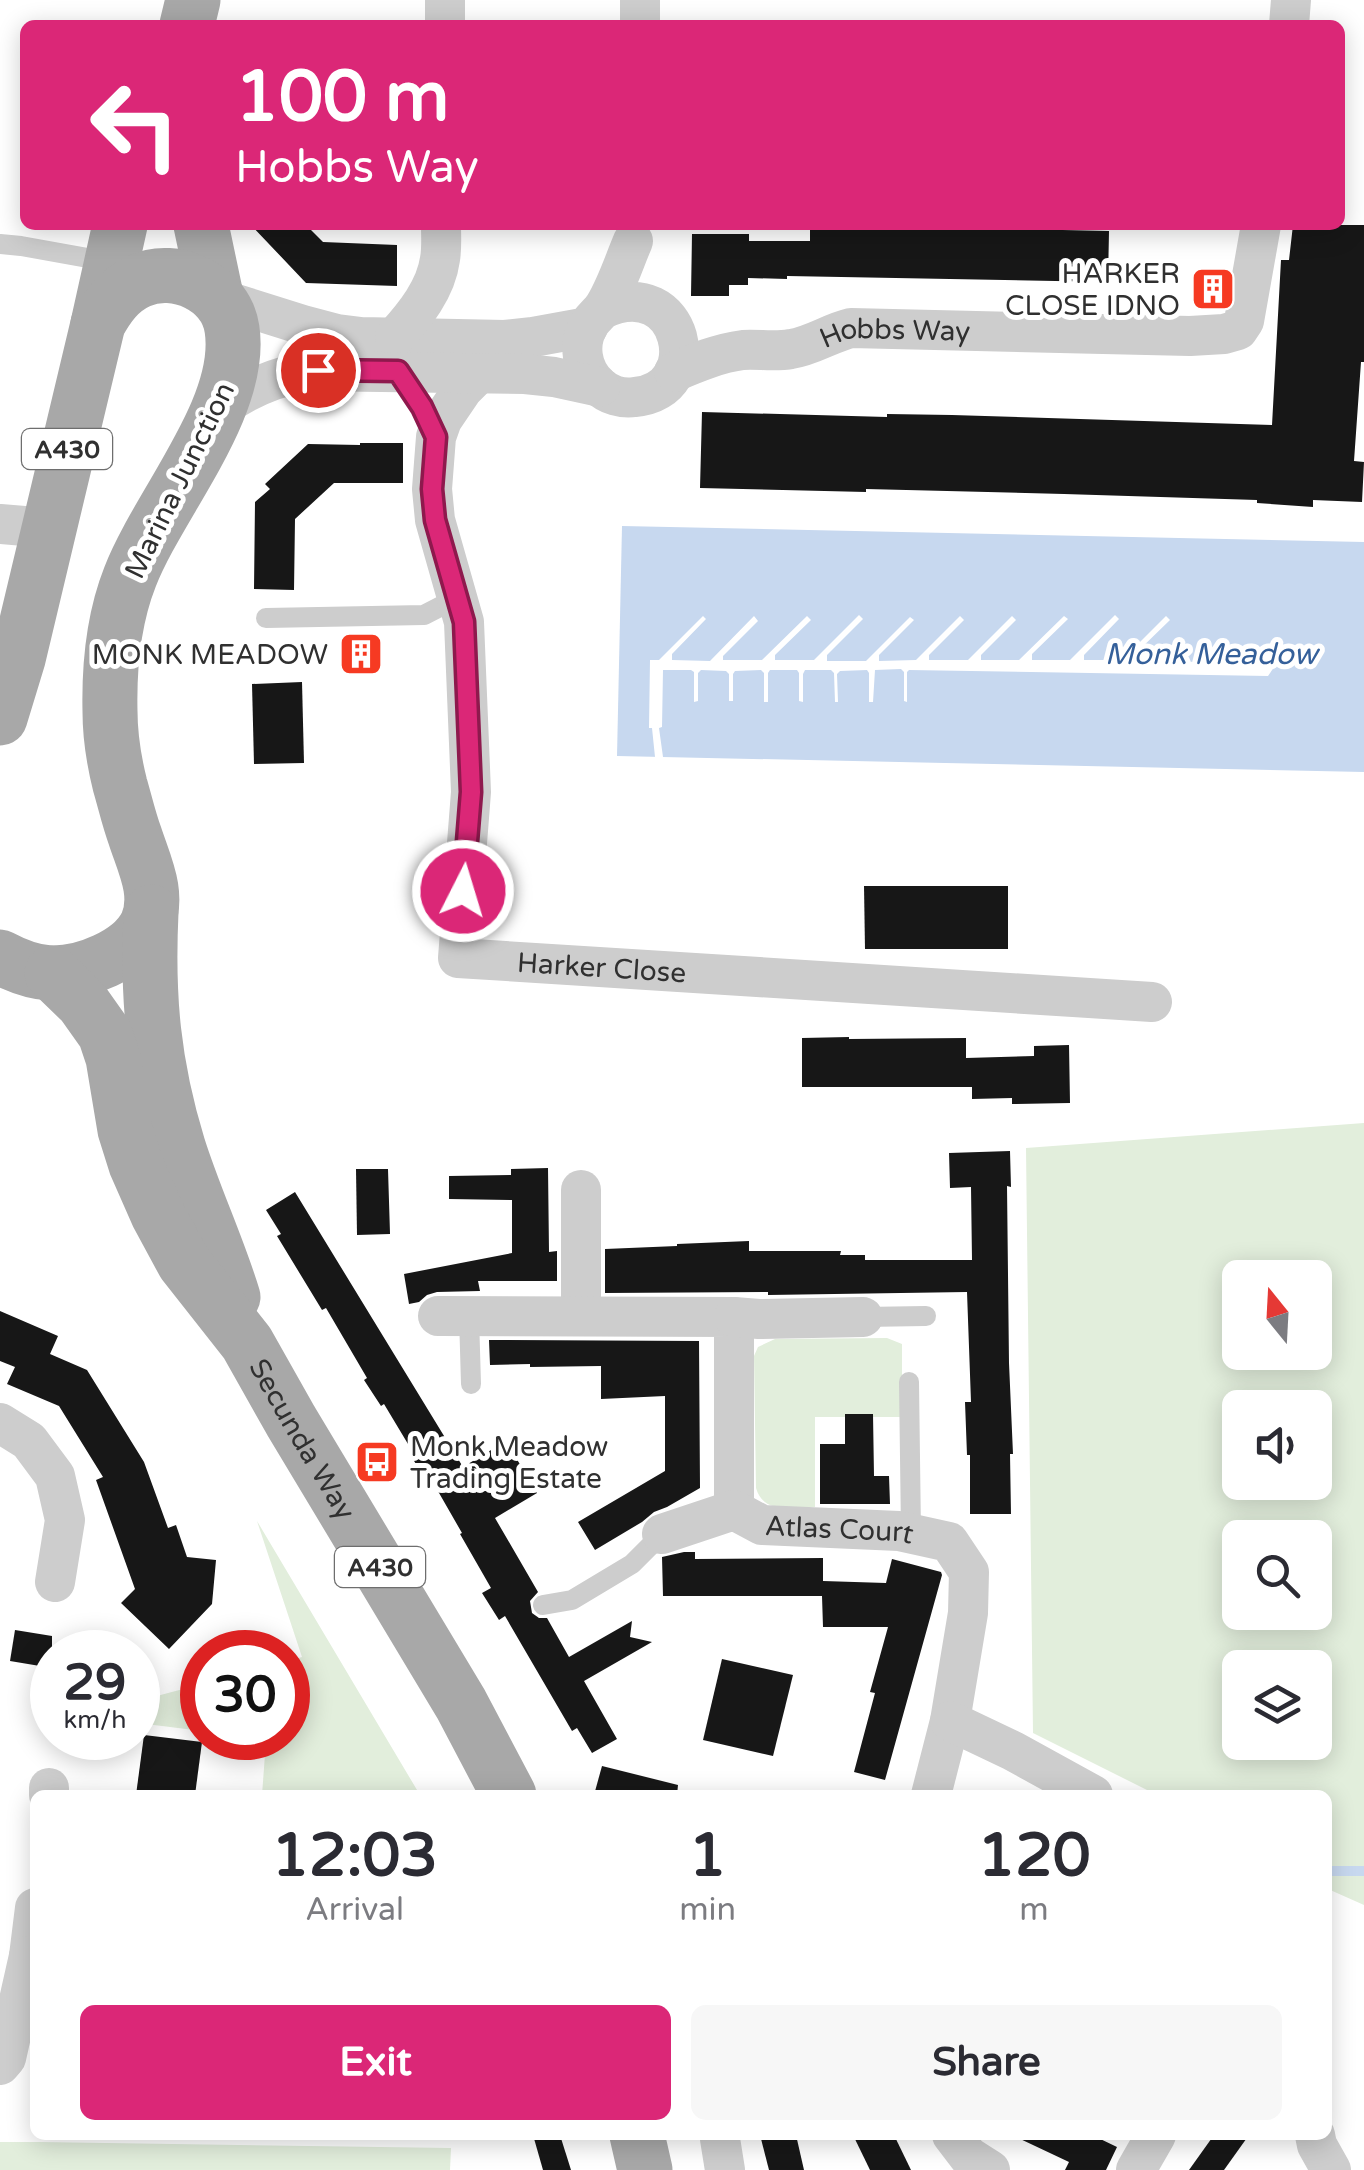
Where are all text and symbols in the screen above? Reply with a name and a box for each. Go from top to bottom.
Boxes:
text: 100 m [235,56,449,140]
icon: left [70,60,200,190]
text: Hobbs Way [235,141,479,195]
place label: HARKER CLOSE IDNO [1005,257,1180,323]
building icon: HARKER CLOSE IDNO [1190,266,1236,312]
street label: Hobbs Way [815,311,971,356]
pin [276,328,361,413]
icon: arrive [291,343,346,398]
street label: Marina Junction [118,377,242,584]
road number: A430 [22,429,112,469]
building icon: MONK MEADOW [338,631,384,677]
water label: Monk Meadow [1105,636,1320,673]
place label: MONK MEADOW [92,638,328,672]
position arrow [411,839,515,943]
street label: Harker Close [516,946,687,990]
north arrow [1222,1260,1332,1370]
map controls [1222,1260,1332,1760]
street label: Secunda Way [241,1353,362,1526]
button: sound [1222,1390,1332,1500]
place label: Monk Meadow Trading Estate [410,1430,608,1496]
bus stop icon: Monk Meadow Trading Estate [354,1439,400,1485]
street label: Atlas Court [764,1509,917,1552]
button: search [1222,1520,1332,1630]
road number: A430 [335,1547,425,1587]
speed limit sign: 30 [180,1630,310,1760]
button: layers [1222,1650,1332,1760]
text: 29 [64,1653,126,1713]
text: km/h [64,1705,126,1735]
text: 12:03 [271,1820,438,1892]
text: 1 [689,1820,726,1892]
text: 120 [977,1820,1091,1892]
text: Arrival [305,1891,404,1929]
text: min [679,1891,736,1929]
text: m [1019,1891,1049,1929]
button: Exit [80,2005,671,2120]
button: Share [691,2005,1282,2120]

